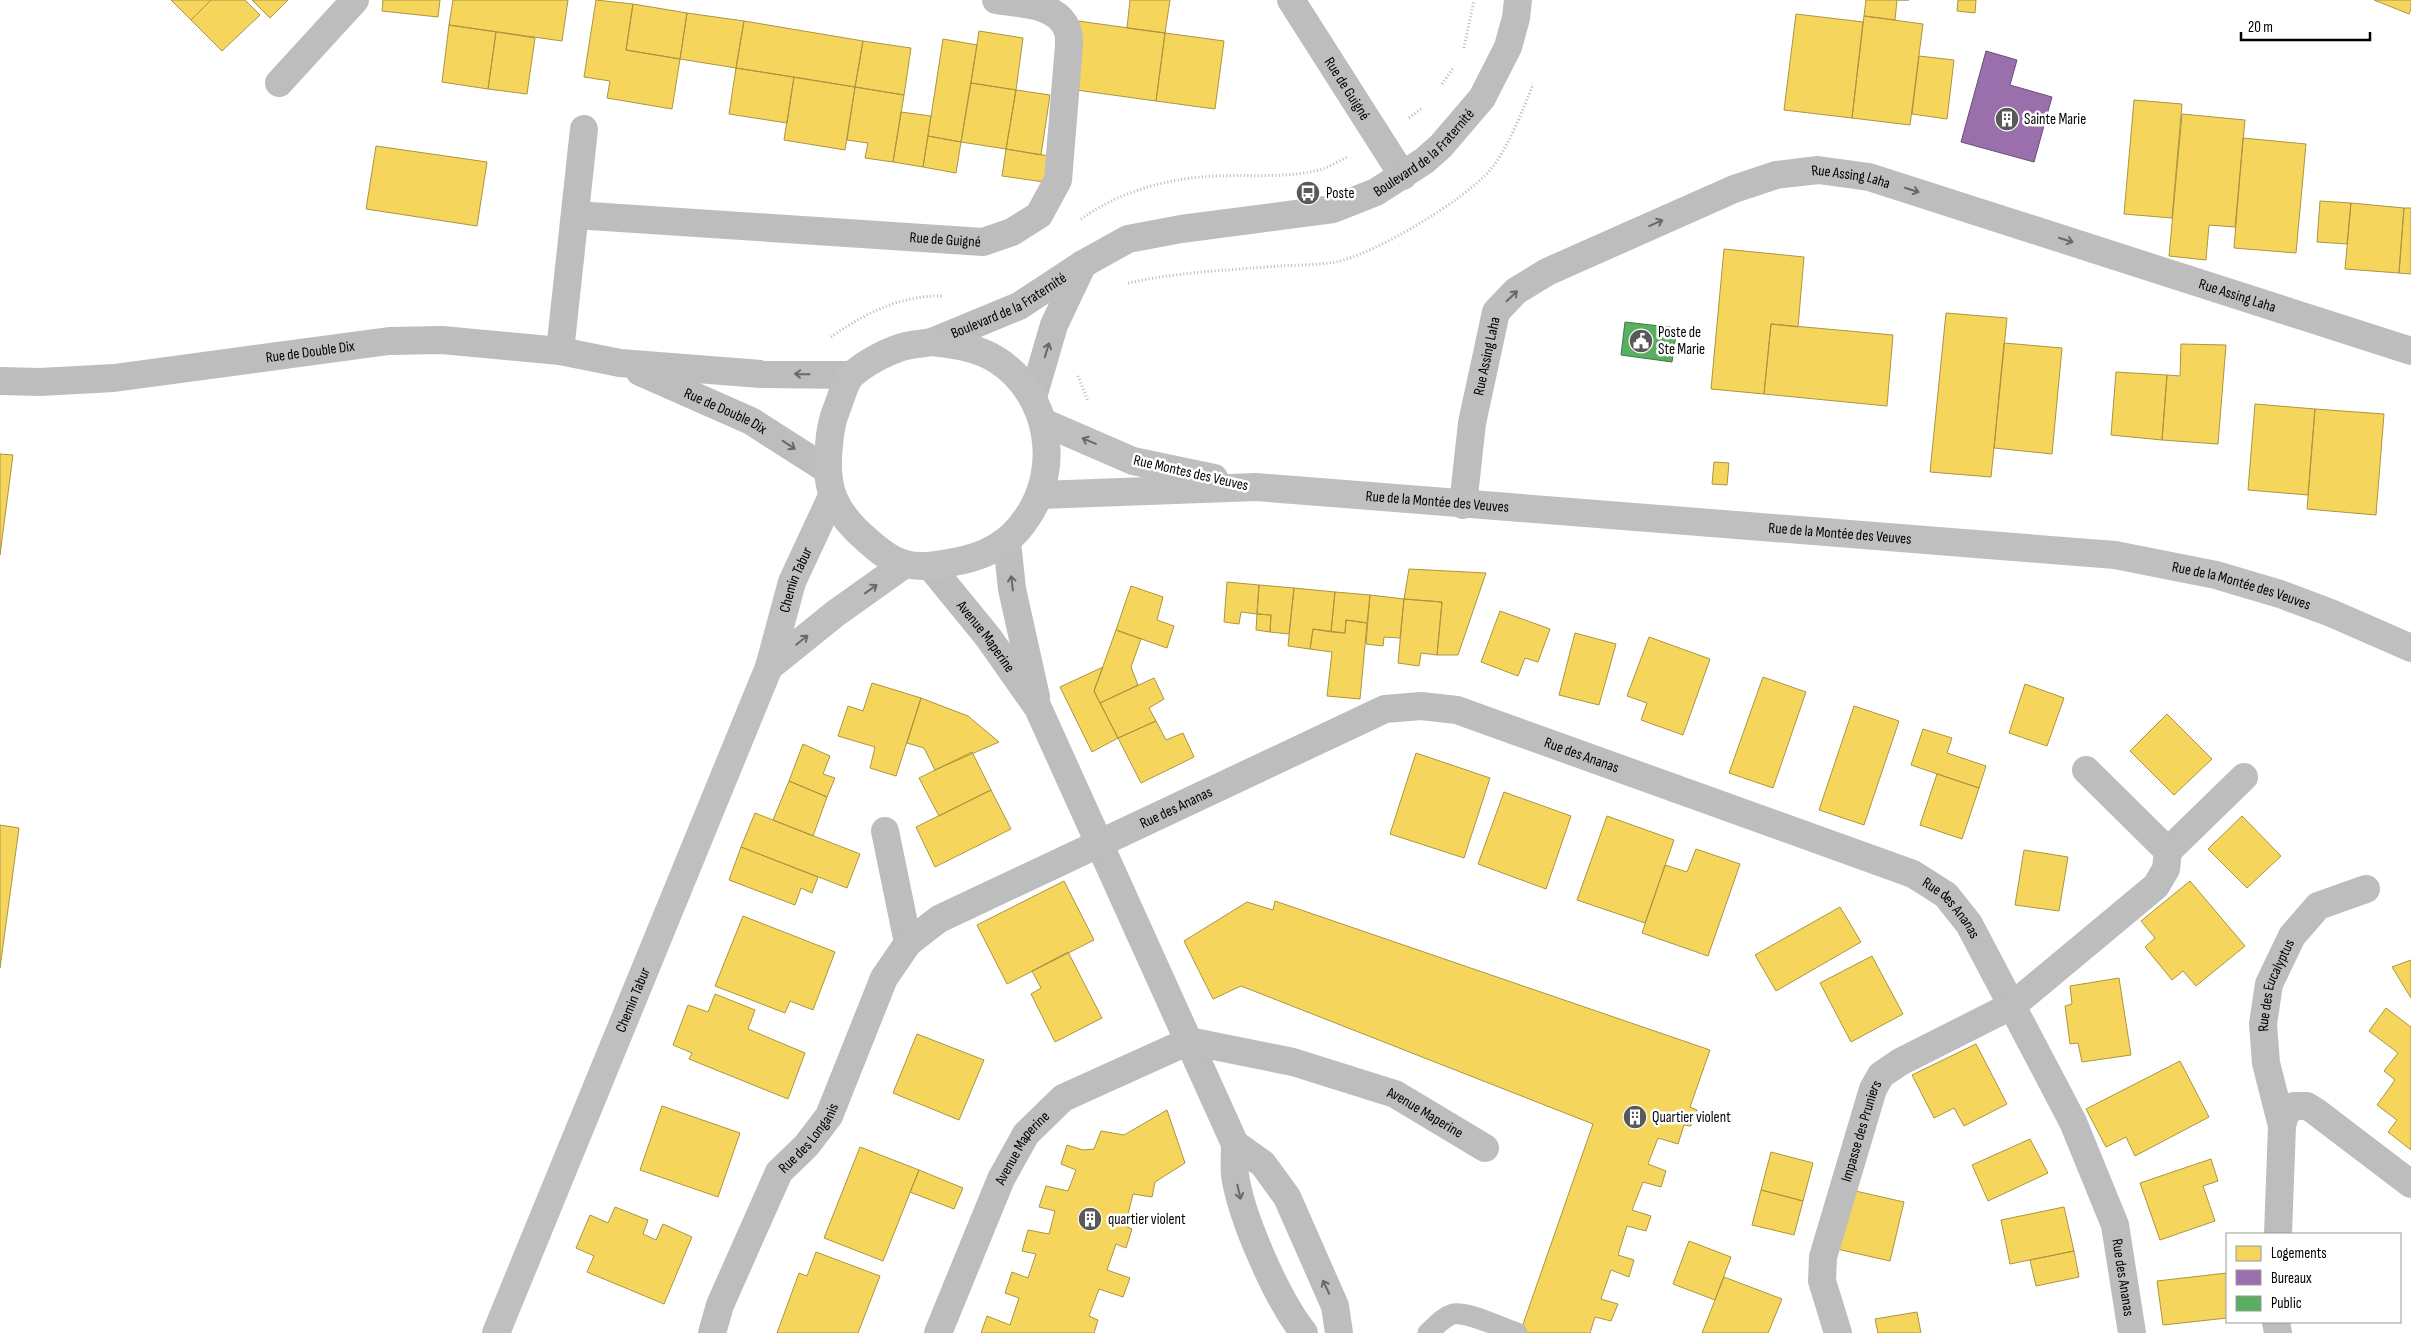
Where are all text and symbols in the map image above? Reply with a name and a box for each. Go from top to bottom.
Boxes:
scale bar [2241,10,2370,42]
text: 20 m [2248,18,2273,37]
street label: Rue de Guigné [1320,53,1375,124]
street label: Boulevard de la Fraternité [1370,105,1478,201]
building icon: Sainte Marie [1994,106,2020,132]
place label: Sainte Marie [2024,110,2086,129]
street label: Rue Assing Laha [1810,161,1893,193]
bus stop icon: Poste [1295,180,1321,206]
place label: Poste [1326,184,1354,203]
one-way arrow [1903,185,1919,195]
one-way arrow [1648,218,1663,228]
street label: Rue de Guigné [909,228,981,251]
one-way arrow [2058,235,2074,245]
street label: Boulevard de la Fraternité [948,268,1070,343]
street label: Rue Assing Laha [2196,274,2279,317]
one-way arrow [1506,290,1518,302]
street label: Rue Assing Laha [1469,315,1504,397]
place label: Poste de Ste Marie [1658,323,1705,359]
public building icon: Poste de Ste Marie [1628,328,1654,354]
street label: Rue de Double Dix [264,336,356,367]
one-way arrow [1042,342,1052,358]
one-way arrow [794,370,810,379]
street label: Rue de Double Dix [681,383,771,439]
one-way arrow [1082,436,1097,446]
one-way arrow [781,440,795,450]
street label: Rue Montes des Veuves [1132,451,1250,495]
street label: Rue de la Montée des Veuves [1365,486,1510,516]
street label: Rue de la Montée des Veuves [1768,518,1912,548]
street label: Chemin Tabur [775,543,817,615]
street label: Rue de la Montée des Veuves [2170,557,2314,614]
one-way arrow [1007,575,1017,591]
one-way arrow [864,584,878,594]
street label: Avenue Maperine [952,596,1019,676]
one-way arrow [796,634,809,645]
street label: Rue des Ananas [1542,733,1622,777]
street label: Rue des Ananas [1137,782,1215,833]
street label: Rue des Ananas [1919,873,1984,942]
street label: Rue des Eucalyptus [2254,936,2299,1032]
street label: Chemin Tabur [611,964,655,1035]
street label: Impasse des Pruniers [1836,1076,1886,1184]
street label: Avenue Maperine [1384,1082,1467,1142]
street label: Rue des Longanis [774,1100,843,1177]
building icon: Quartier violent [1622,1104,1648,1130]
street label: Avenue Maperine [990,1107,1053,1188]
place label: Quartier violent [1652,1108,1731,1127]
one-way arrow [1235,1183,1244,1199]
building icon: quartier violent [1077,1206,1103,1232]
place label: quartier violent [1108,1210,1186,1229]
legend [2226,1233,2401,1323]
street label: Rue des Ananas [2108,1237,2139,1317]
text: Logements [2271,1244,2327,1263]
text: Bureaux [2271,1269,2312,1288]
one-way arrow [1320,1280,1330,1295]
text: Public [2271,1294,2302,1313]

